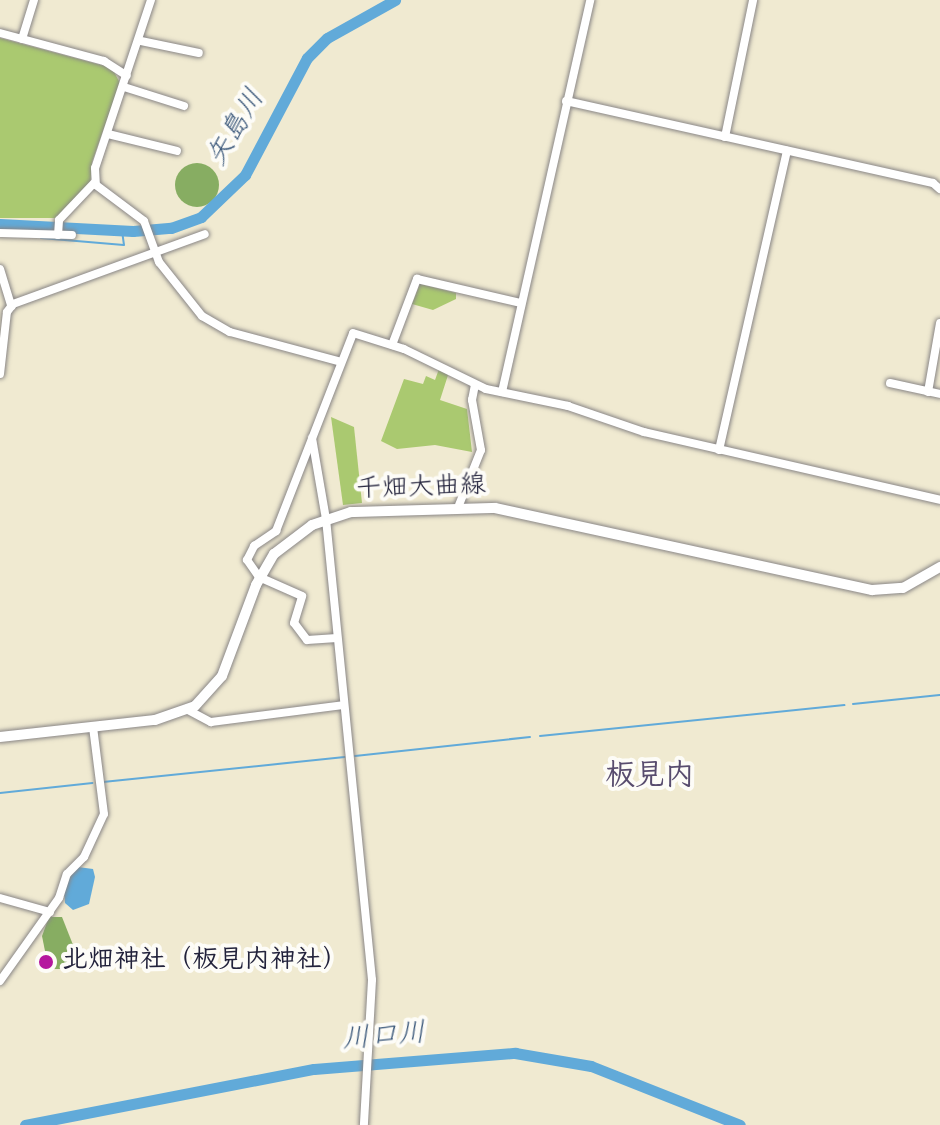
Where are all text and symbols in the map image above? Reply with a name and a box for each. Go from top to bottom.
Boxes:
water label: 矢島川 [202,84,274,174]
street label: 千畑大曲線 [355,471,487,507]
district label: 板見内 [605,761,695,797]
place label: 北畑神社（板見内神社） [62,946,348,978]
marker: 北畑神社（板見内神社） [37,953,55,971]
water label: 川口川 [341,1019,427,1059]

